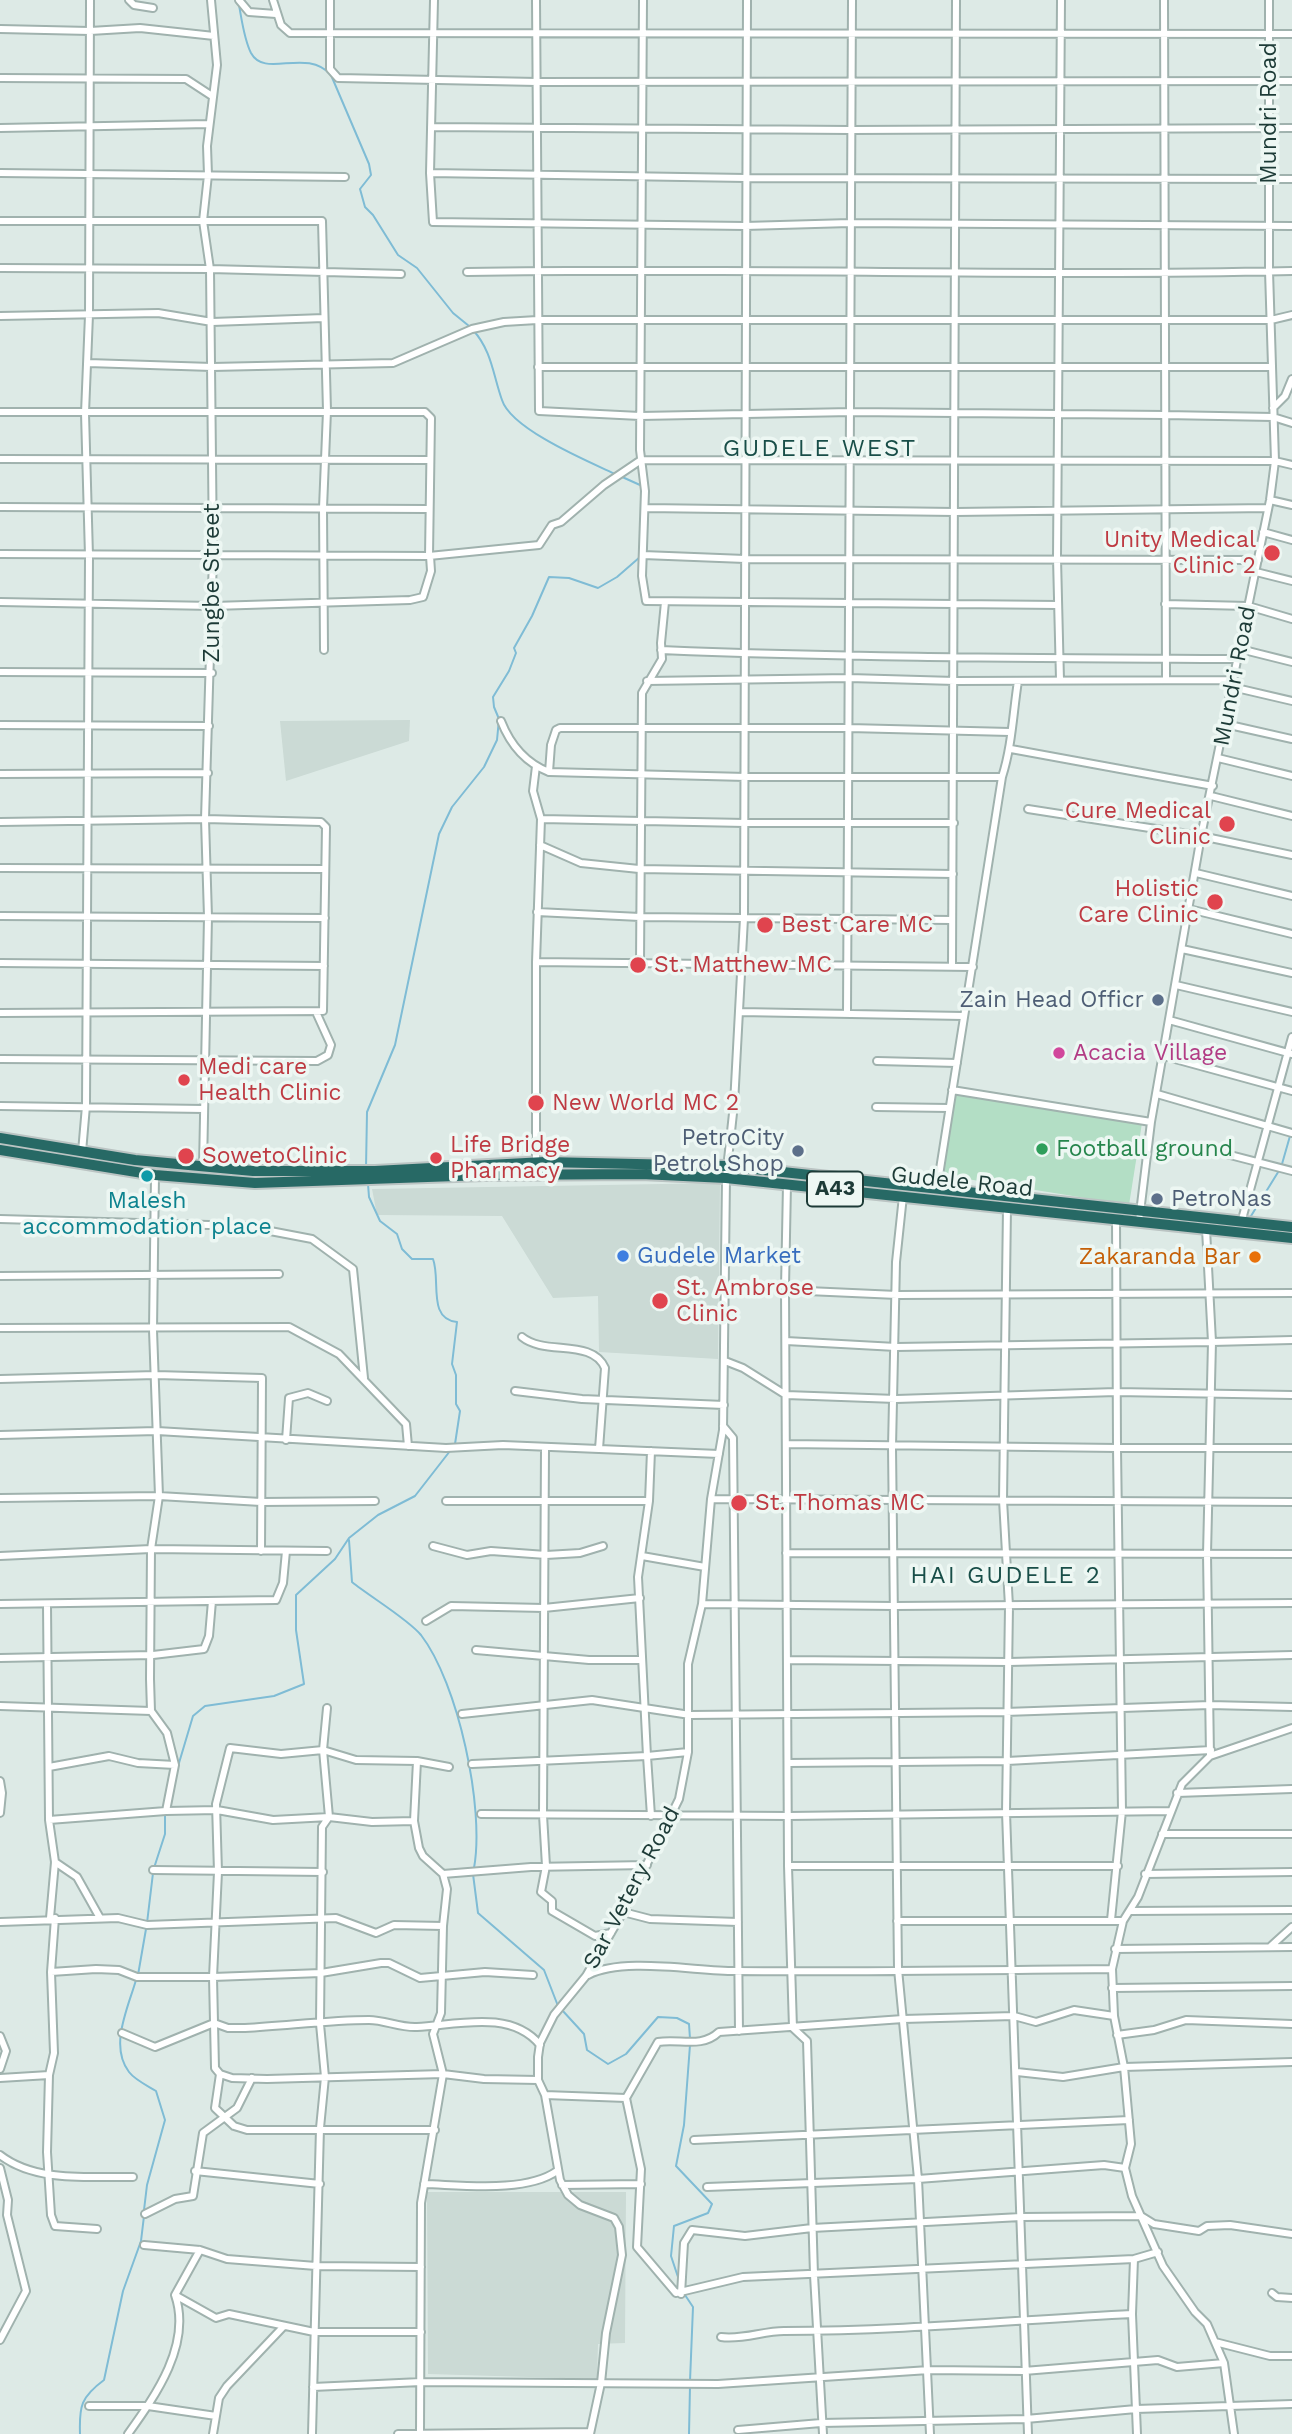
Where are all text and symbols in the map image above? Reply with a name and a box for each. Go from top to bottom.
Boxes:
street label: Mundri Road [1255,42,1283,184]
district label: GUDELE WEST [724,435,916,463]
street label: Zungbe Street [198,503,226,663]
place label: Unity Medical Clinic 2 [1104,526,1256,580]
marker: Unity Medical Clinic 2 [1262,543,1282,563]
street label: Mundri Road [1208,604,1262,748]
place label: Cure Medical Clinic [1065,797,1211,851]
marker: Cure Medical Clinic [1217,814,1237,834]
place label: Holistic Care Clinic [1078,875,1199,929]
marker: Holistic Care Clinic [1205,892,1225,912]
place label: Best Care MC [781,911,933,939]
marker: Best Care MC [755,915,775,935]
place label: St. Matthew MC [654,951,832,979]
marker: St. Matthew MC [628,955,648,975]
place label: Zain Head Officr [959,986,1144,1014]
marker: Zain Head Officr [1150,992,1166,1008]
place label: Acacia Village [1073,1039,1227,1067]
marker: Acacia Village [1051,1045,1067,1061]
place label: Medi care Health Clinic [198,1053,341,1107]
marker: Medi care Health Clinic [176,1072,192,1088]
place label: New World MC 2 [552,1089,739,1117]
marker: New World MC 2 [526,1093,546,1113]
place label: PetroCity Petrol Shop [653,1124,784,1178]
place label: Life Bridge Pharmacy [450,1131,570,1185]
place label: Football ground [1056,1135,1233,1163]
marker: Football ground [1034,1141,1050,1157]
place label: SowetoClinic [202,1142,348,1170]
marker: PetroCity Petrol Shop [790,1143,806,1159]
marker: SowetoClinic [176,1146,196,1166]
marker: Life Bridge Pharmacy [428,1150,444,1166]
street label: Gudele Road [890,1161,1034,1203]
marker: Malesh accommodation place [139,1168,155,1184]
road number: A43 [807,1172,863,1206]
place label: PetroNas [1171,1185,1272,1213]
place label: Malesh accommodation place [22,1187,272,1241]
marker: PetroNas [1149,1191,1165,1207]
place label: Gudele Market [637,1242,801,1270]
place label: Zakaranda Bar [1079,1243,1241,1271]
marker: Gudele Market [615,1248,631,1264]
marker: Zakaranda Bar [1247,1249,1263,1265]
place label: St. Ambrose Clinic [676,1274,814,1328]
marker: St. Ambrose Clinic [650,1291,670,1311]
place label: St. Thomas MC [755,1489,925,1517]
marker: St. Thomas MC [729,1493,749,1513]
district label: HAI GUDELE 2 [912,1562,1100,1590]
street label: Sar Vetery Road [578,1802,686,1974]

